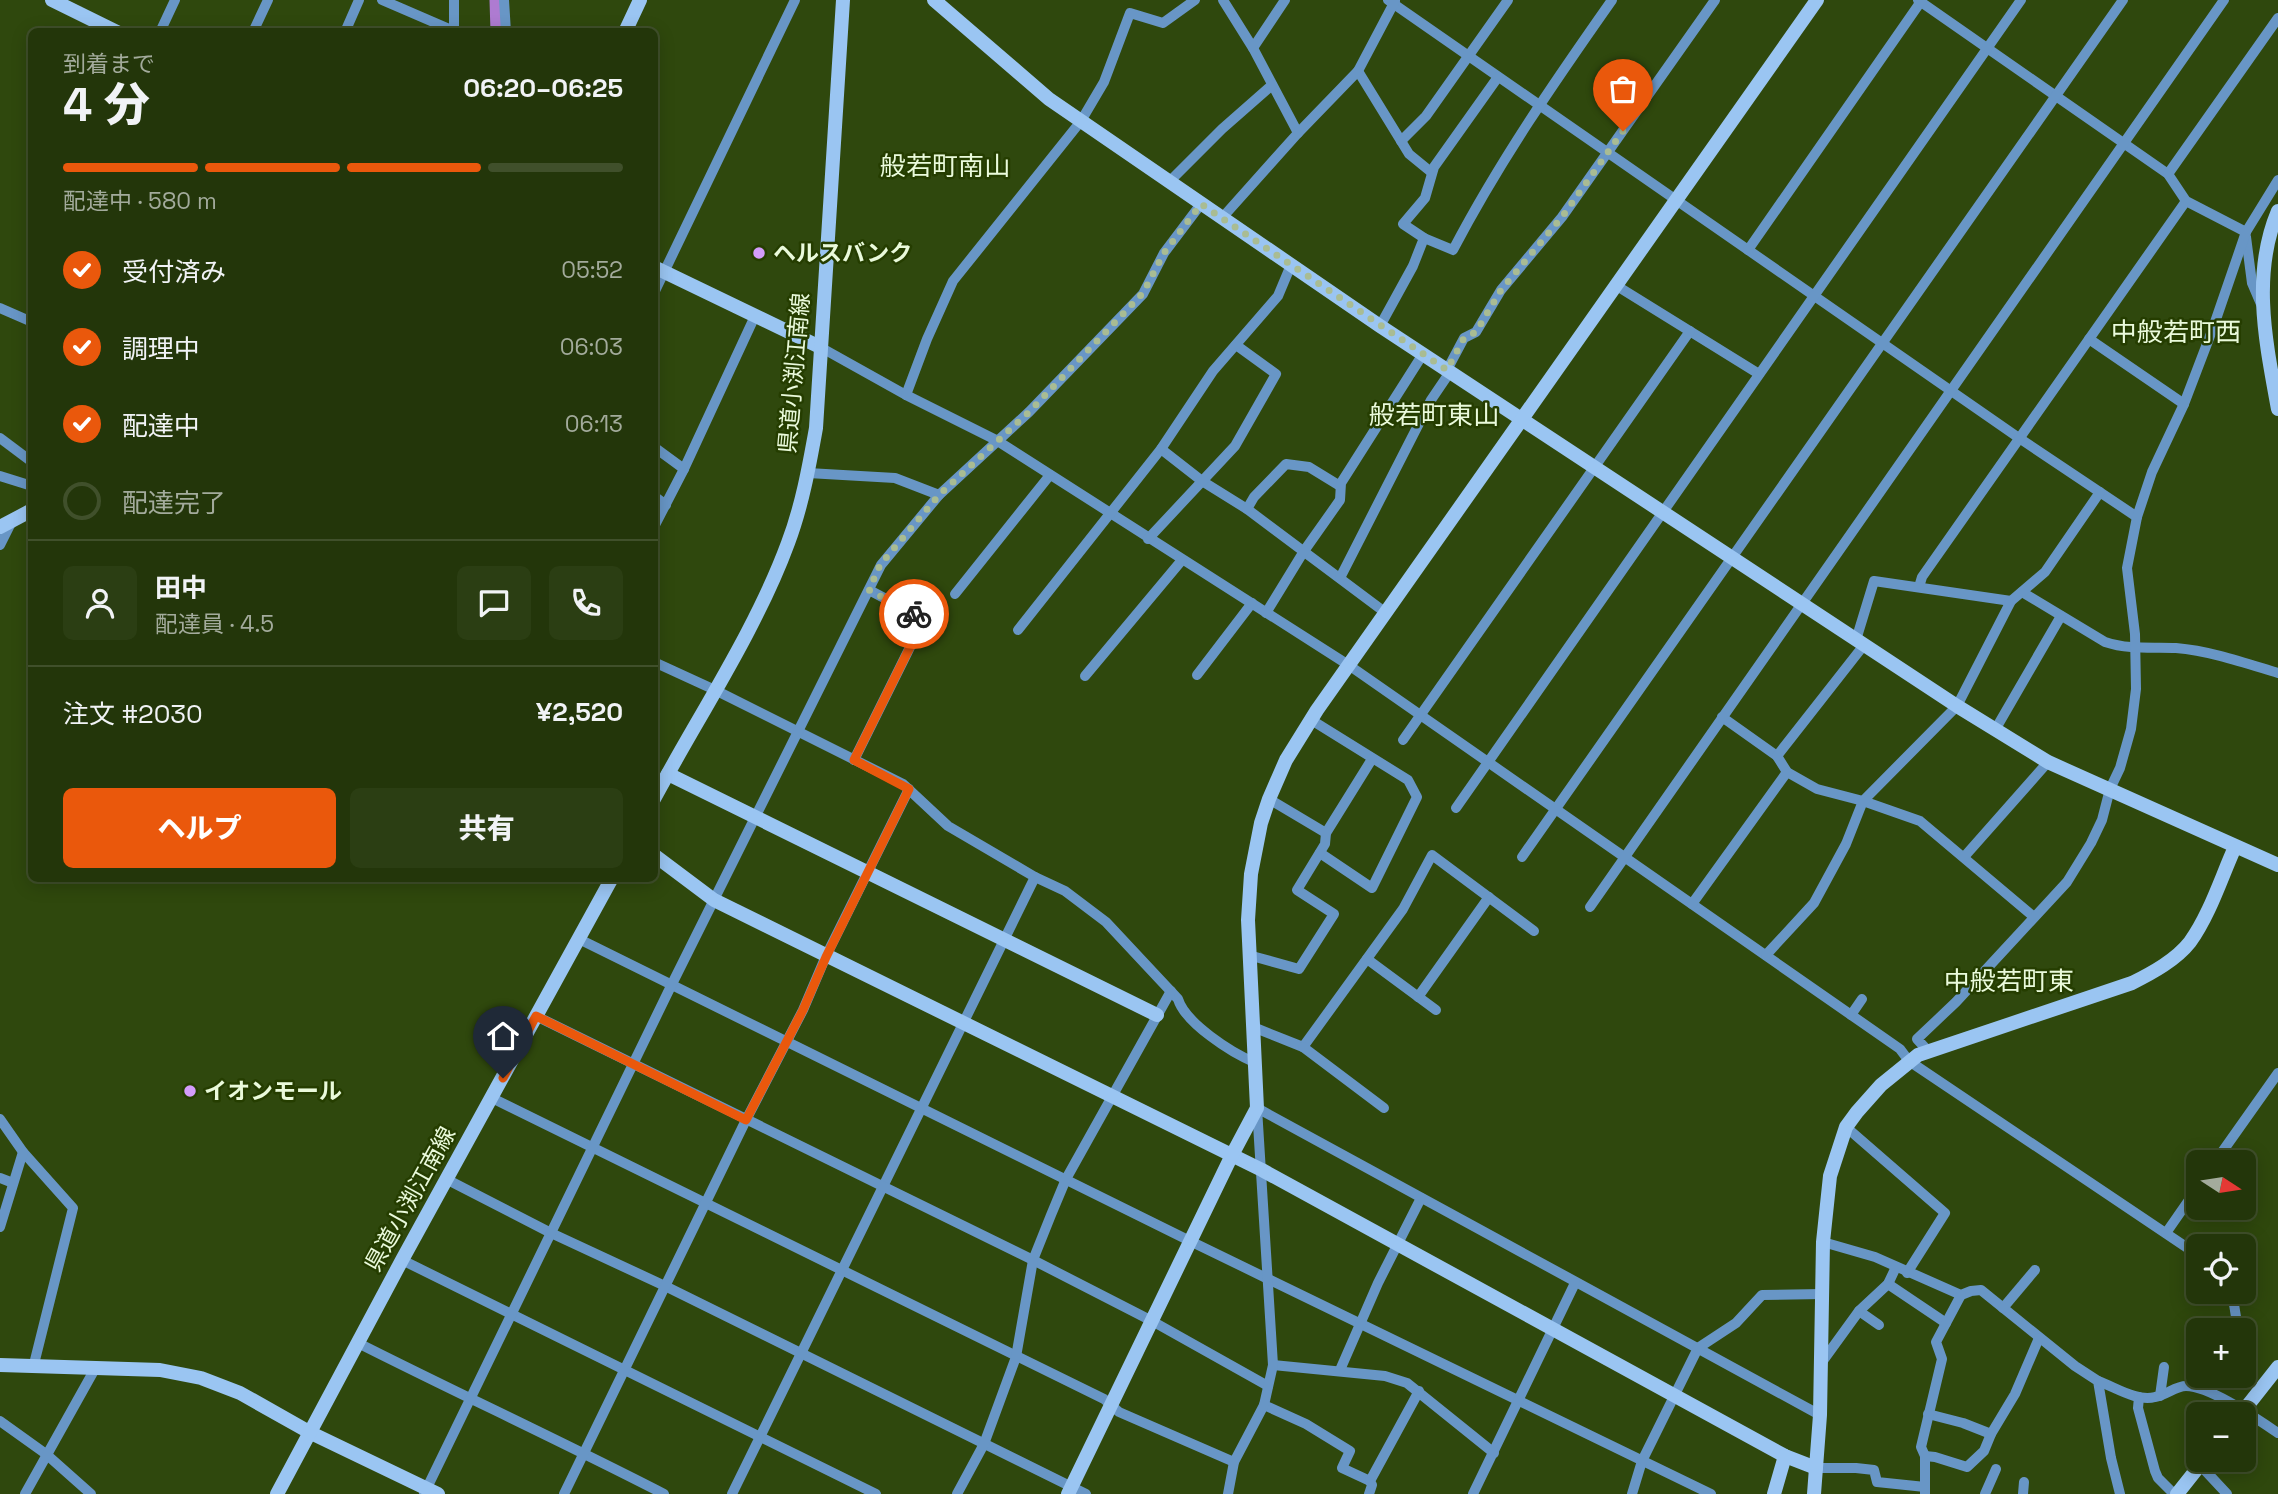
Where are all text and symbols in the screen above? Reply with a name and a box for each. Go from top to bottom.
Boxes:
text: 到着まで [63,49,155,79]
pin [1593,59,1653,131]
icon: bag [1604,70,1642,108]
text: 06:20–06:25 [463,71,623,105]
text: 4 分 [63,76,150,134]
district label: 般若町南山 [880,149,1010,183]
text: 配達中 · 580 m [63,186,217,216]
place label: ヘルスバンク [773,238,912,268]
marker: ヘルスバンク [751,245,767,261]
icon: check [63,251,101,289]
text: 受付済み [122,255,226,289]
text: 05:52 [561,255,623,285]
street label: 県道小渕江南線 [772,291,816,455]
district label: 中般若町西 [2111,315,2241,349]
icon: check [63,328,101,366]
text: 調理中 [122,332,200,366]
text: 06:03 [560,332,623,362]
district label: 般若町東山 [1369,398,1499,432]
icon: check [63,405,101,443]
text: 配達中 [122,409,200,443]
text: 06:13 [565,409,623,439]
text: 配達完了 [122,486,226,520]
button: person [63,566,137,640]
button: chat [457,566,531,640]
button: phone [549,566,623,640]
text: 田中 [155,571,207,605]
courier [879,579,949,649]
icon: bike [895,595,933,633]
text: 配達員 · 4.5 [155,609,274,639]
text: ¥2,520 [536,695,623,729]
text: 注文 #2030 [63,697,203,731]
button: ヘルプ [63,788,336,868]
button: 共有 [350,788,623,868]
district label: 中般若町東 [1944,964,2074,998]
pin [473,1006,533,1078]
icon: home [484,1017,522,1055]
place label: イオンモール [204,1076,342,1106]
marker: イオンモール [182,1083,198,1099]
street label: 県道小渕江南線 [358,1121,462,1277]
north arrow [2186,1150,2256,1220]
map controls [2186,1150,2256,1472]
button: locate [2186,1234,2256,1304]
button: + [2186,1318,2256,1388]
button: − [2186,1402,2256,1472]

